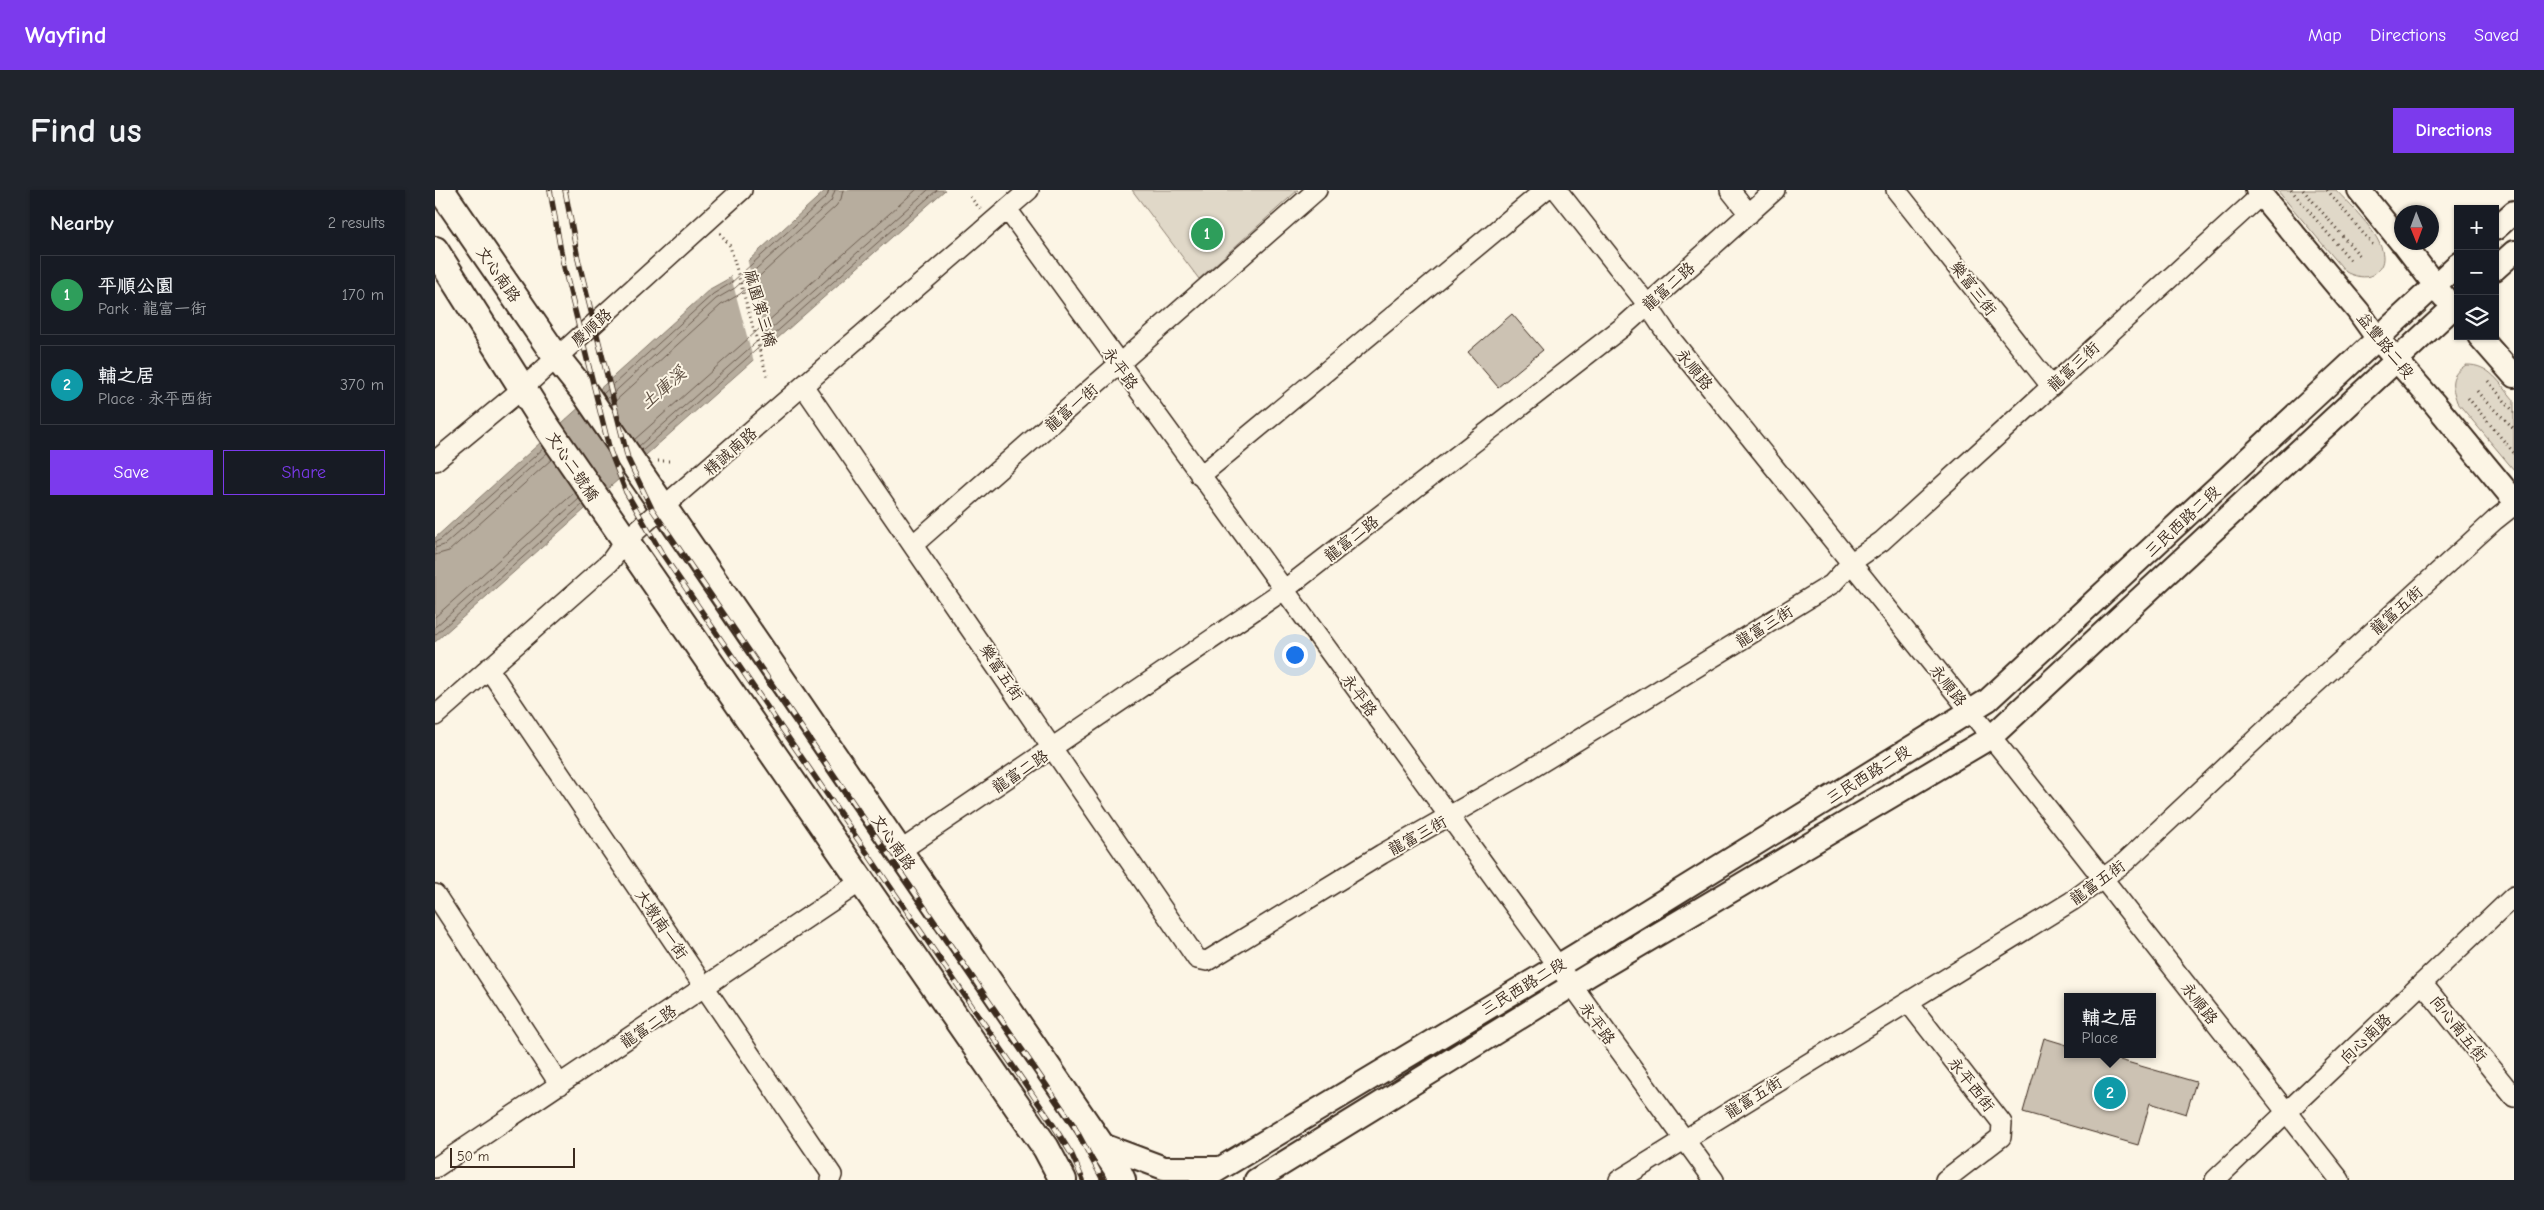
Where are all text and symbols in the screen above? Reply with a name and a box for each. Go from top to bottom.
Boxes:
text: Wayfind [25,21,106,49]
text: Map [2308,25,2342,46]
text: Directions [2370,25,2446,46]
text: Saved [2474,25,2519,46]
button: Directions [2393,108,2514,153]
text: Find us [30,110,142,151]
north arrow [2394,205,2439,250]
map controls [2454,205,2499,340]
button: + [2454,205,2499,250]
text: Nearby [50,211,114,235]
text: 2 results [328,214,385,232]
pin: 1 [1191,215,1223,253]
street label: 文心南路 [472,243,524,306]
button: − [2454,250,2499,295]
street label: 樂富三街 [1946,258,2000,319]
street label: 龍富二路 [1639,259,1698,315]
street label: 麻園第三橋 [740,267,780,349]
text: 平順公園 [98,275,174,297]
text: 1 [64,286,70,304]
text: 170 m [342,286,384,304]
button: layers [2454,295,2499,340]
text: Park · 龍富一街 [98,300,206,318]
street label: 慶順路 [568,305,616,350]
street label: 益豐路二段 [2353,309,2417,382]
street label: 龍富三街 [2044,338,2103,395]
street label: 永平路 [1099,344,1142,393]
street label: 永順路 [1672,345,1716,394]
water label: 土庫溪 [636,362,691,414]
text: 輔之居 [98,365,155,387]
text: 2 [63,376,71,394]
text: 370 m [340,376,384,394]
street label: 龍富一街 [1042,380,1102,436]
text: Place · 永平西街 [98,390,212,408]
street label: 精誠南路 [701,424,761,480]
street label: 文心二號橋 [542,428,602,505]
button: Save [50,450,213,495]
button: Share [223,450,385,495]
street label: 三民西路二段 [2141,482,2224,561]
street label: 龍富二路 [1321,512,1382,566]
street label: 龍富五街 [2367,583,2426,639]
street label: 龍富三街 [1733,602,1796,651]
street label: 樂富五街 [976,641,1027,704]
your location [1282,642,1308,668]
street label: 永順路 [1926,661,1970,710]
street label: 永平路 [1338,671,1381,720]
street label: 三民西路二段 [1823,742,1914,808]
street label: 龍富二路 [989,746,1052,797]
street label: 文心南路 [867,811,919,874]
street label: 龍富三街 [1385,812,1450,859]
street label: 龍富五街 [2066,857,2129,909]
street label: 大墩南一街 [631,886,691,963]
street label: 三民西路二段 [1478,954,1569,1019]
street label: 永順路 [2177,979,2221,1028]
street label: 向心南五街 [2426,992,2490,1065]
popup [2064,993,2156,1058]
street label: 永平路 [1576,999,1619,1048]
street label: 龍富二路 [617,1001,680,1052]
text: 輔之居 [2081,1007,2139,1029]
street label: 向心南路 [2336,1010,2395,1067]
text: Place [2081,1029,2118,1047]
street label: 永平西街 [1944,1054,1998,1115]
street label: 龍富五街 [1722,1073,1785,1122]
pin: 2 [2094,1074,2126,1112]
scale bar [450,1145,575,1168]
text: 50 m [457,1148,489,1165]

